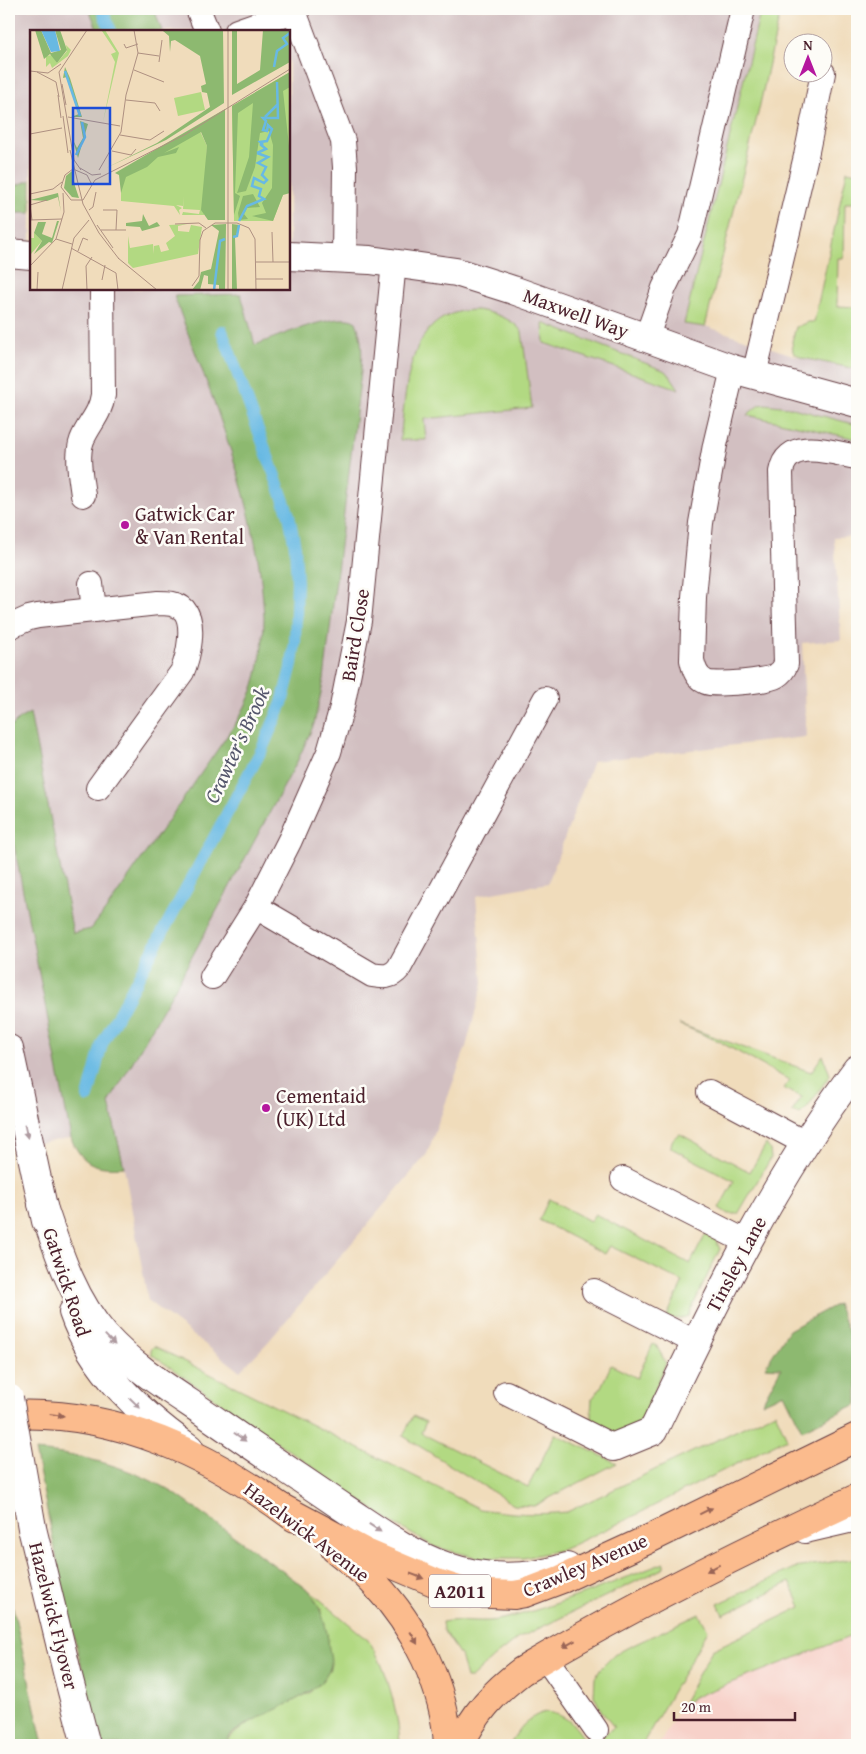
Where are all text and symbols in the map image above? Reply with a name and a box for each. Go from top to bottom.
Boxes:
inset map [30,30,290,290]
north arrow [784,32,834,82]
text: N [803,35,813,55]
street label: Maxwell Way [519,280,633,345]
place label: Gatwick Car & Van Rental [135,499,245,551]
marker: Gatwick Car & Van Rental [119,519,131,531]
street label: Baird Close [333,586,376,683]
water label: Crawter's Brook [196,681,277,808]
place label: Cementaid (UK) Ltd [276,1081,366,1133]
marker: Cementaid (UK) Ltd [260,1102,272,1114]
one-way arrow [22,1123,30,1138]
street label: Tinsley Lane [698,1211,773,1317]
street label: Gatwick Road [36,1224,99,1340]
one-way arrow [104,1334,116,1346]
one-way arrow [129,1397,141,1409]
one-way arrow [50,1411,66,1419]
one-way arrow [233,1432,247,1442]
street label: Hazelwick Avenue [238,1475,376,1589]
one-way arrow [699,1506,713,1514]
one-way arrow [368,1523,381,1533]
street label: Crawley Avenue [518,1525,652,1604]
street label: Hazelwick Flyover [22,1539,87,1693]
one-way arrow [706,1564,720,1572]
one-way arrow [410,1572,425,1580]
road number: A2011 [429,1574,491,1608]
one-way arrow [409,1631,418,1644]
one-way arrow [563,1640,576,1649]
scale bar [674,1689,795,1721]
text: 20 m [681,1696,712,1717]

